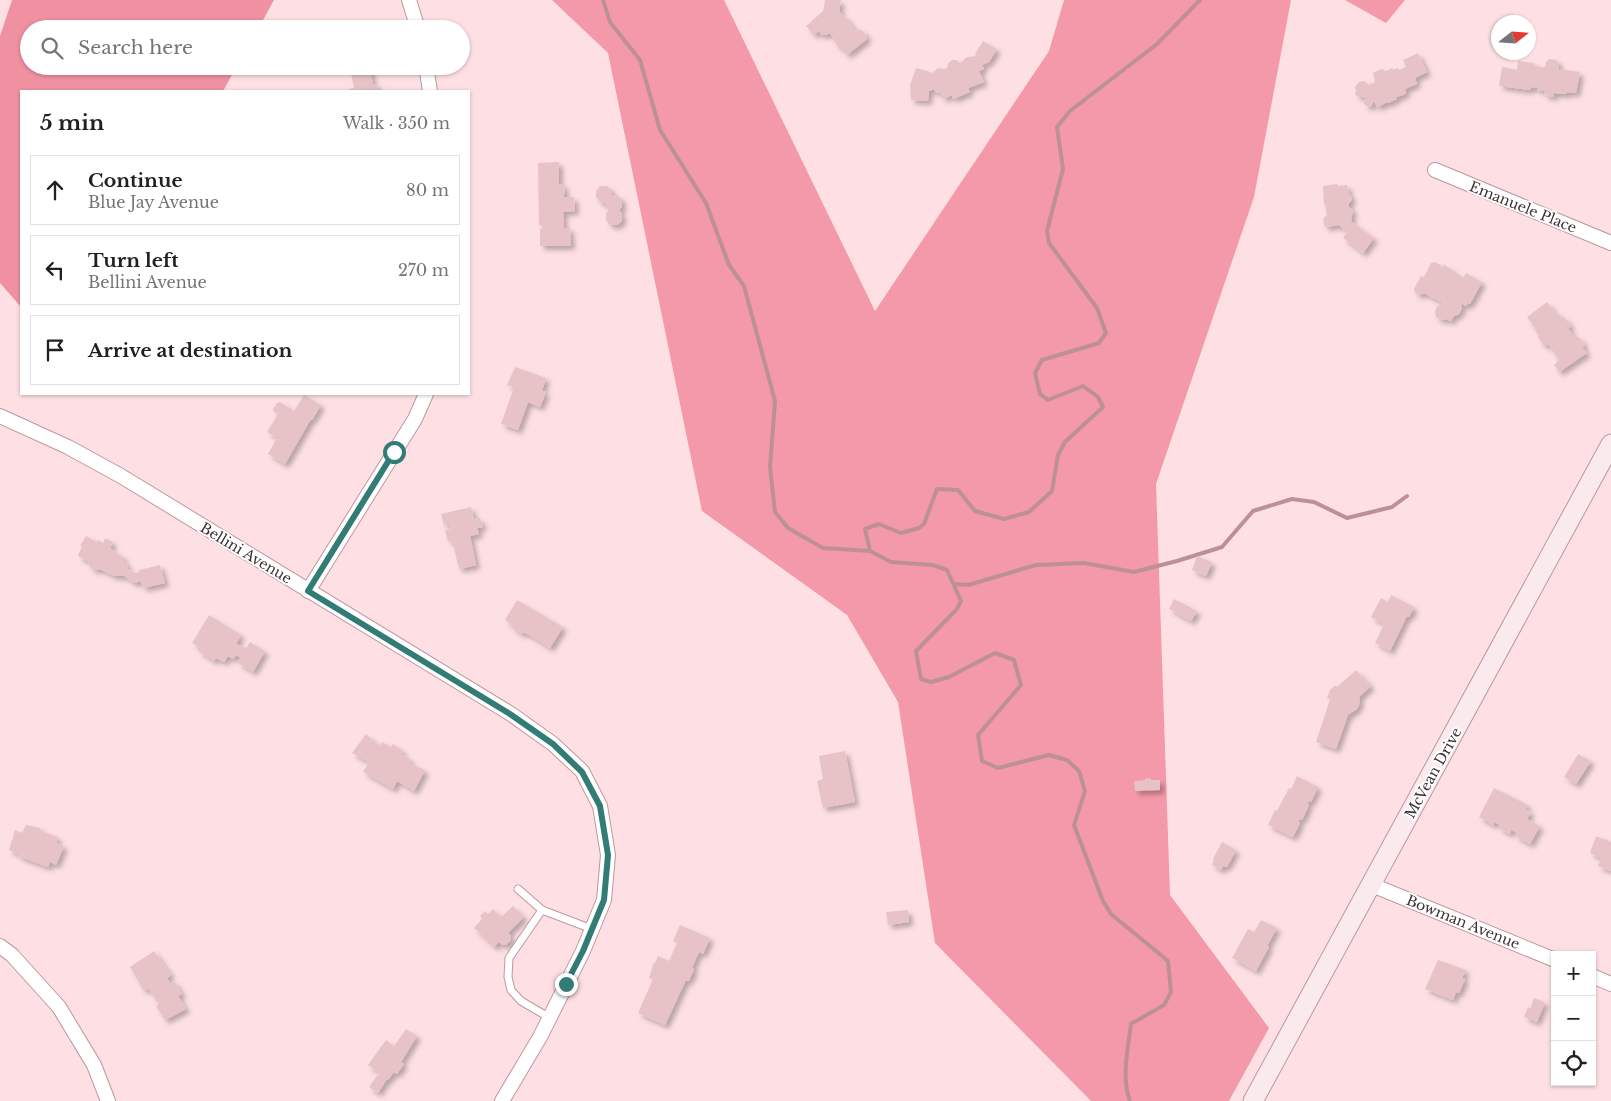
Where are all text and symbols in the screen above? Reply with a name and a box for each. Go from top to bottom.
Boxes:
north arrow [1491,15,1536,60]
search box [20,20,470,75]
icon: search [38,34,66,62]
text: Search here [78,36,193,59]
text: 5 min [40,110,104,136]
text: Walk · 350 m [343,113,450,133]
text: Continue [88,169,183,192]
icon: ahead [41,176,69,204]
street label: Emanuele Place [1467,177,1579,237]
text: 80 m [406,180,449,200]
text: Blue Jay Avenue [88,192,219,212]
text: Turn left [88,249,179,272]
icon: left [41,256,69,284]
text: 270 m [398,260,449,280]
text: Bellini Avenue [88,272,207,292]
icon: arrive [41,336,69,364]
text: Arrive at destination [88,339,292,362]
route start [383,441,406,464]
street label: Bellini Avenue [197,519,295,587]
street label: McVean Drive [1401,725,1465,821]
street label: Bowman Avenue [1404,891,1522,953]
map controls [1551,951,1596,1086]
button: + [1551,951,1596,996]
route end [555,973,578,996]
button: − [1551,996,1596,1041]
button: locate [1551,1041,1596,1086]

